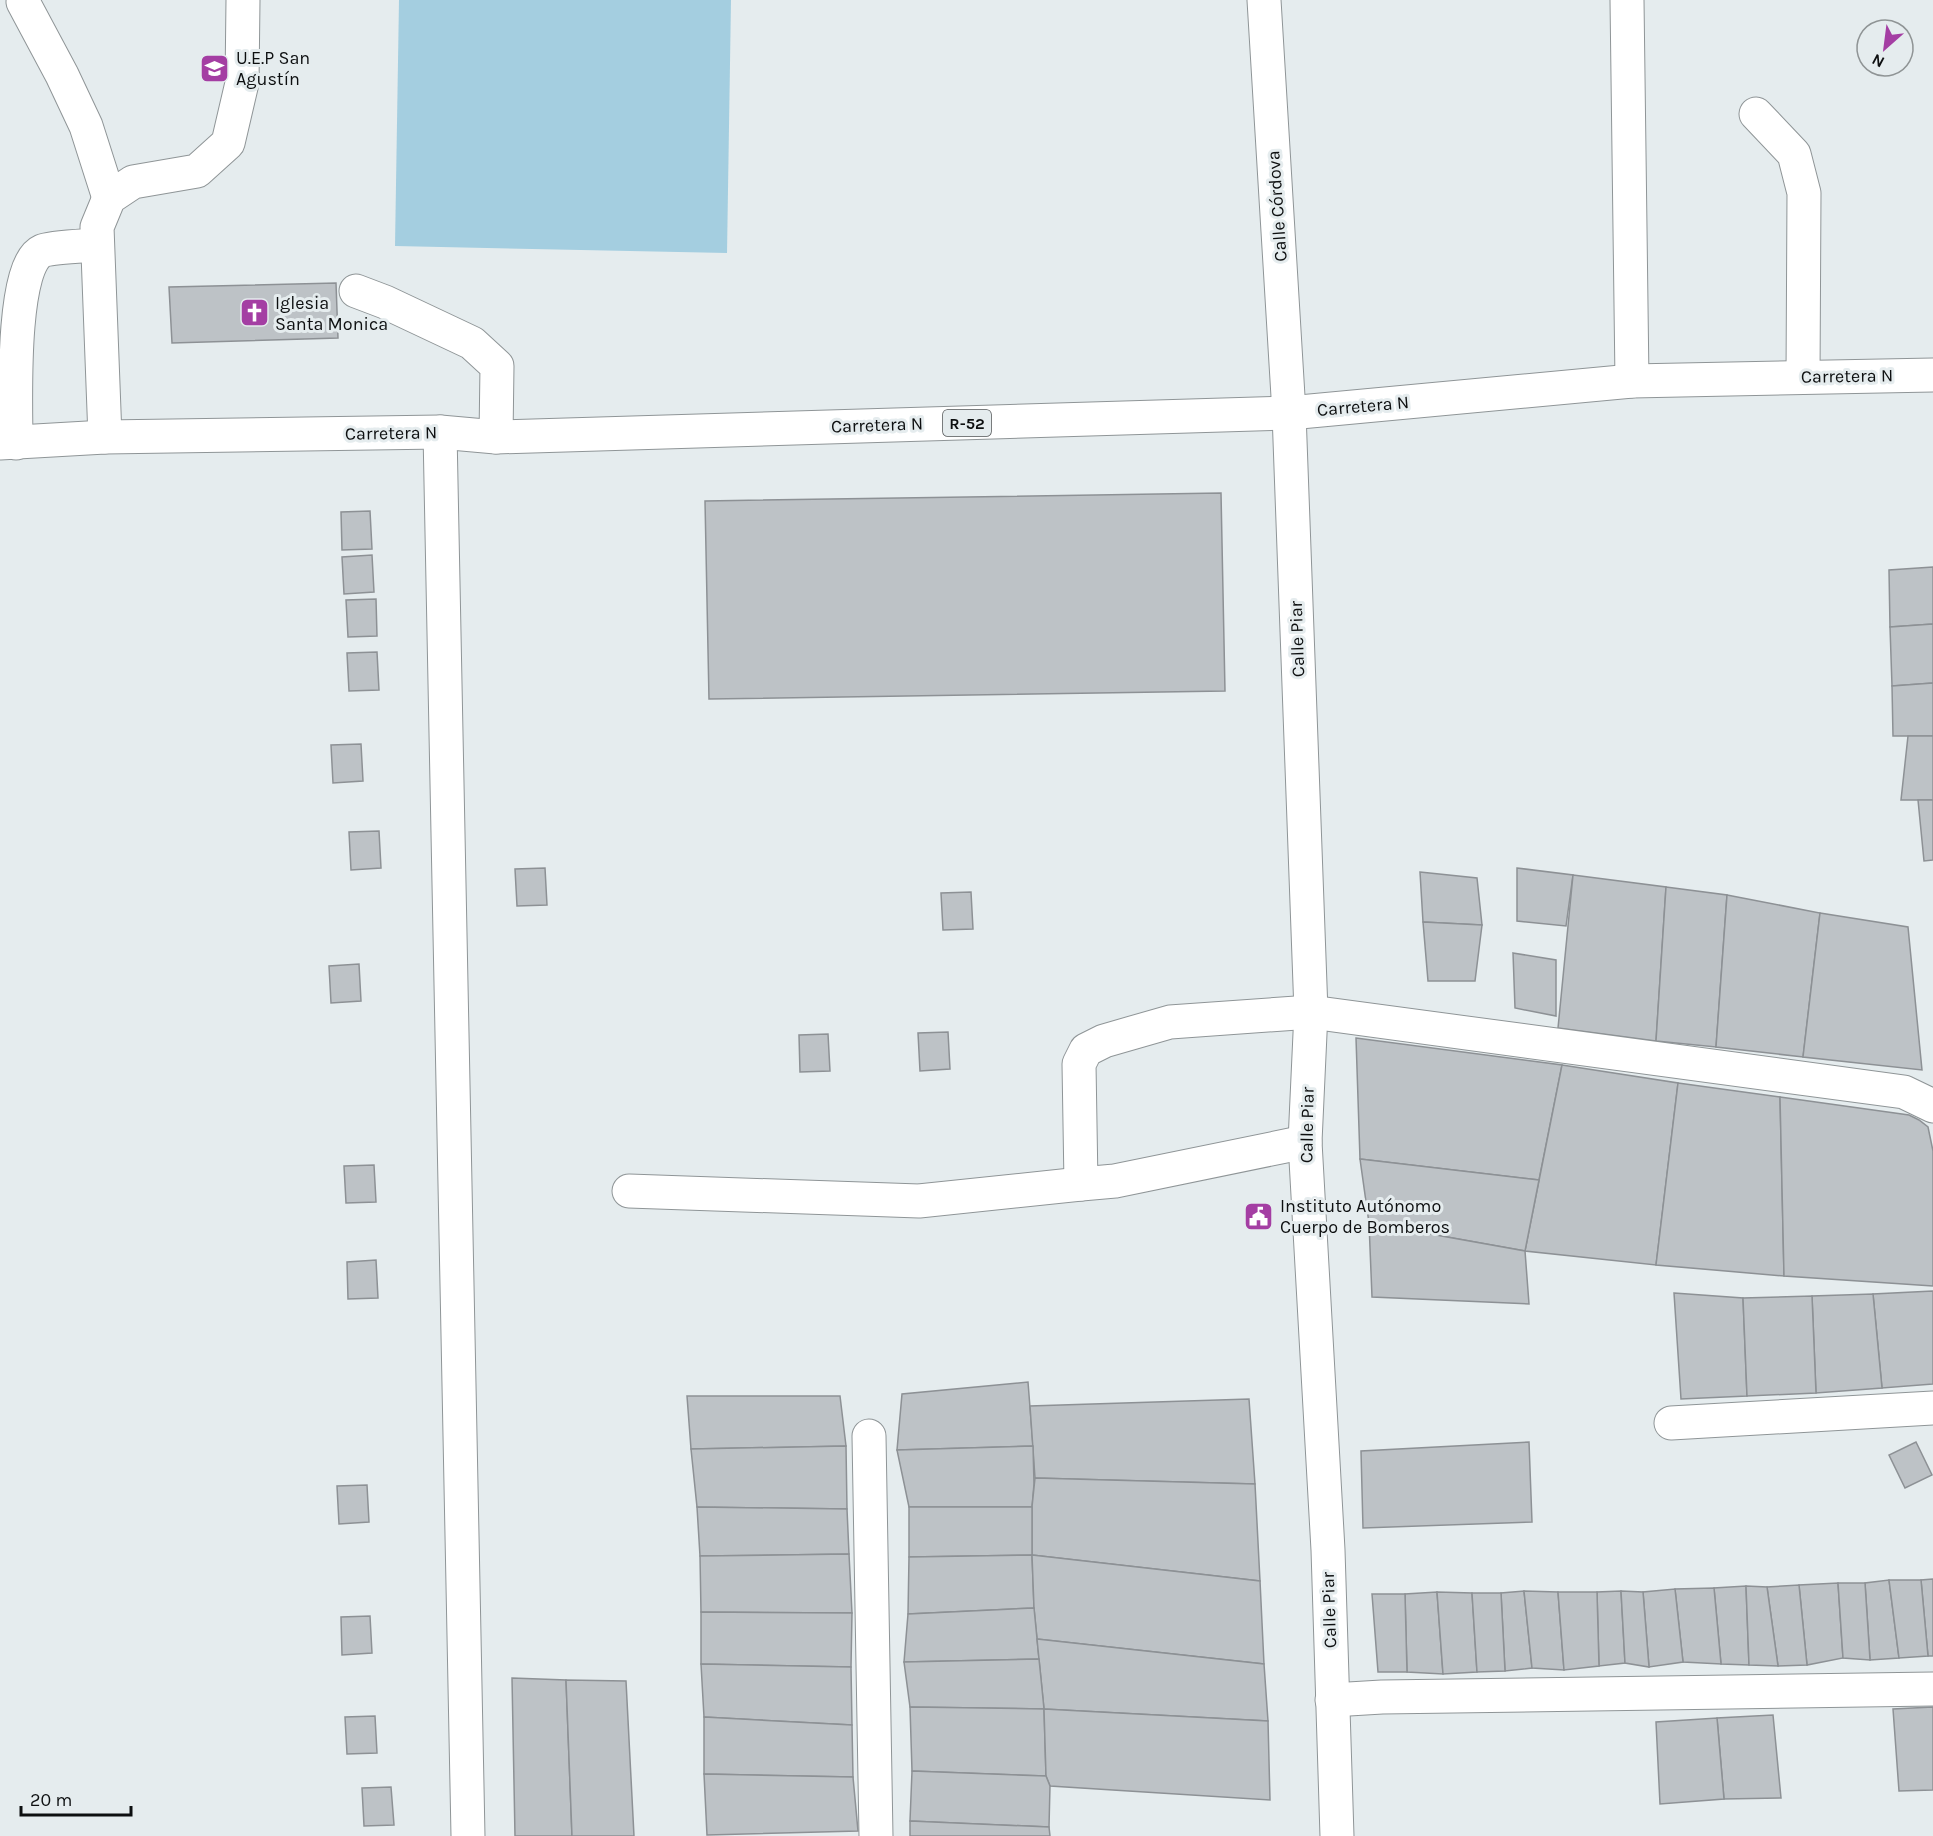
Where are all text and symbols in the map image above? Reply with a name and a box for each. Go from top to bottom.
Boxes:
north arrow [1855,18,1915,78]
place label: U.E.P San Agustín [236,47,310,90]
text: N [1869,50,1888,72]
school or university icon: U.E.P San Agustín [199,52,231,84]
street label: Calle Córdova [1262,150,1292,262]
place label: Iglesia Santa Monica [275,292,388,335]
church icon: Iglesia Santa Monica [238,297,270,329]
street label: Carretera N [1801,364,1893,388]
street label: Carretera N [1316,391,1410,421]
road number: R-52 [943,410,991,436]
street label: Carretera N [831,412,923,438]
street label: Carretera N [345,421,437,445]
street label: Calle Piar [1285,600,1309,678]
street label: Calle Piar [1295,1086,1319,1163]
place label: Instituto Autónomo Cuerpo de Bomberos [1280,1195,1450,1238]
public building icon: Instituto Autónomo Cuerpo de Bomberos [1243,1200,1275,1232]
street label: Calle Piar [1317,1571,1341,1649]
scale bar [21,1779,130,1817]
text: 20 m [30,1789,72,1811]

